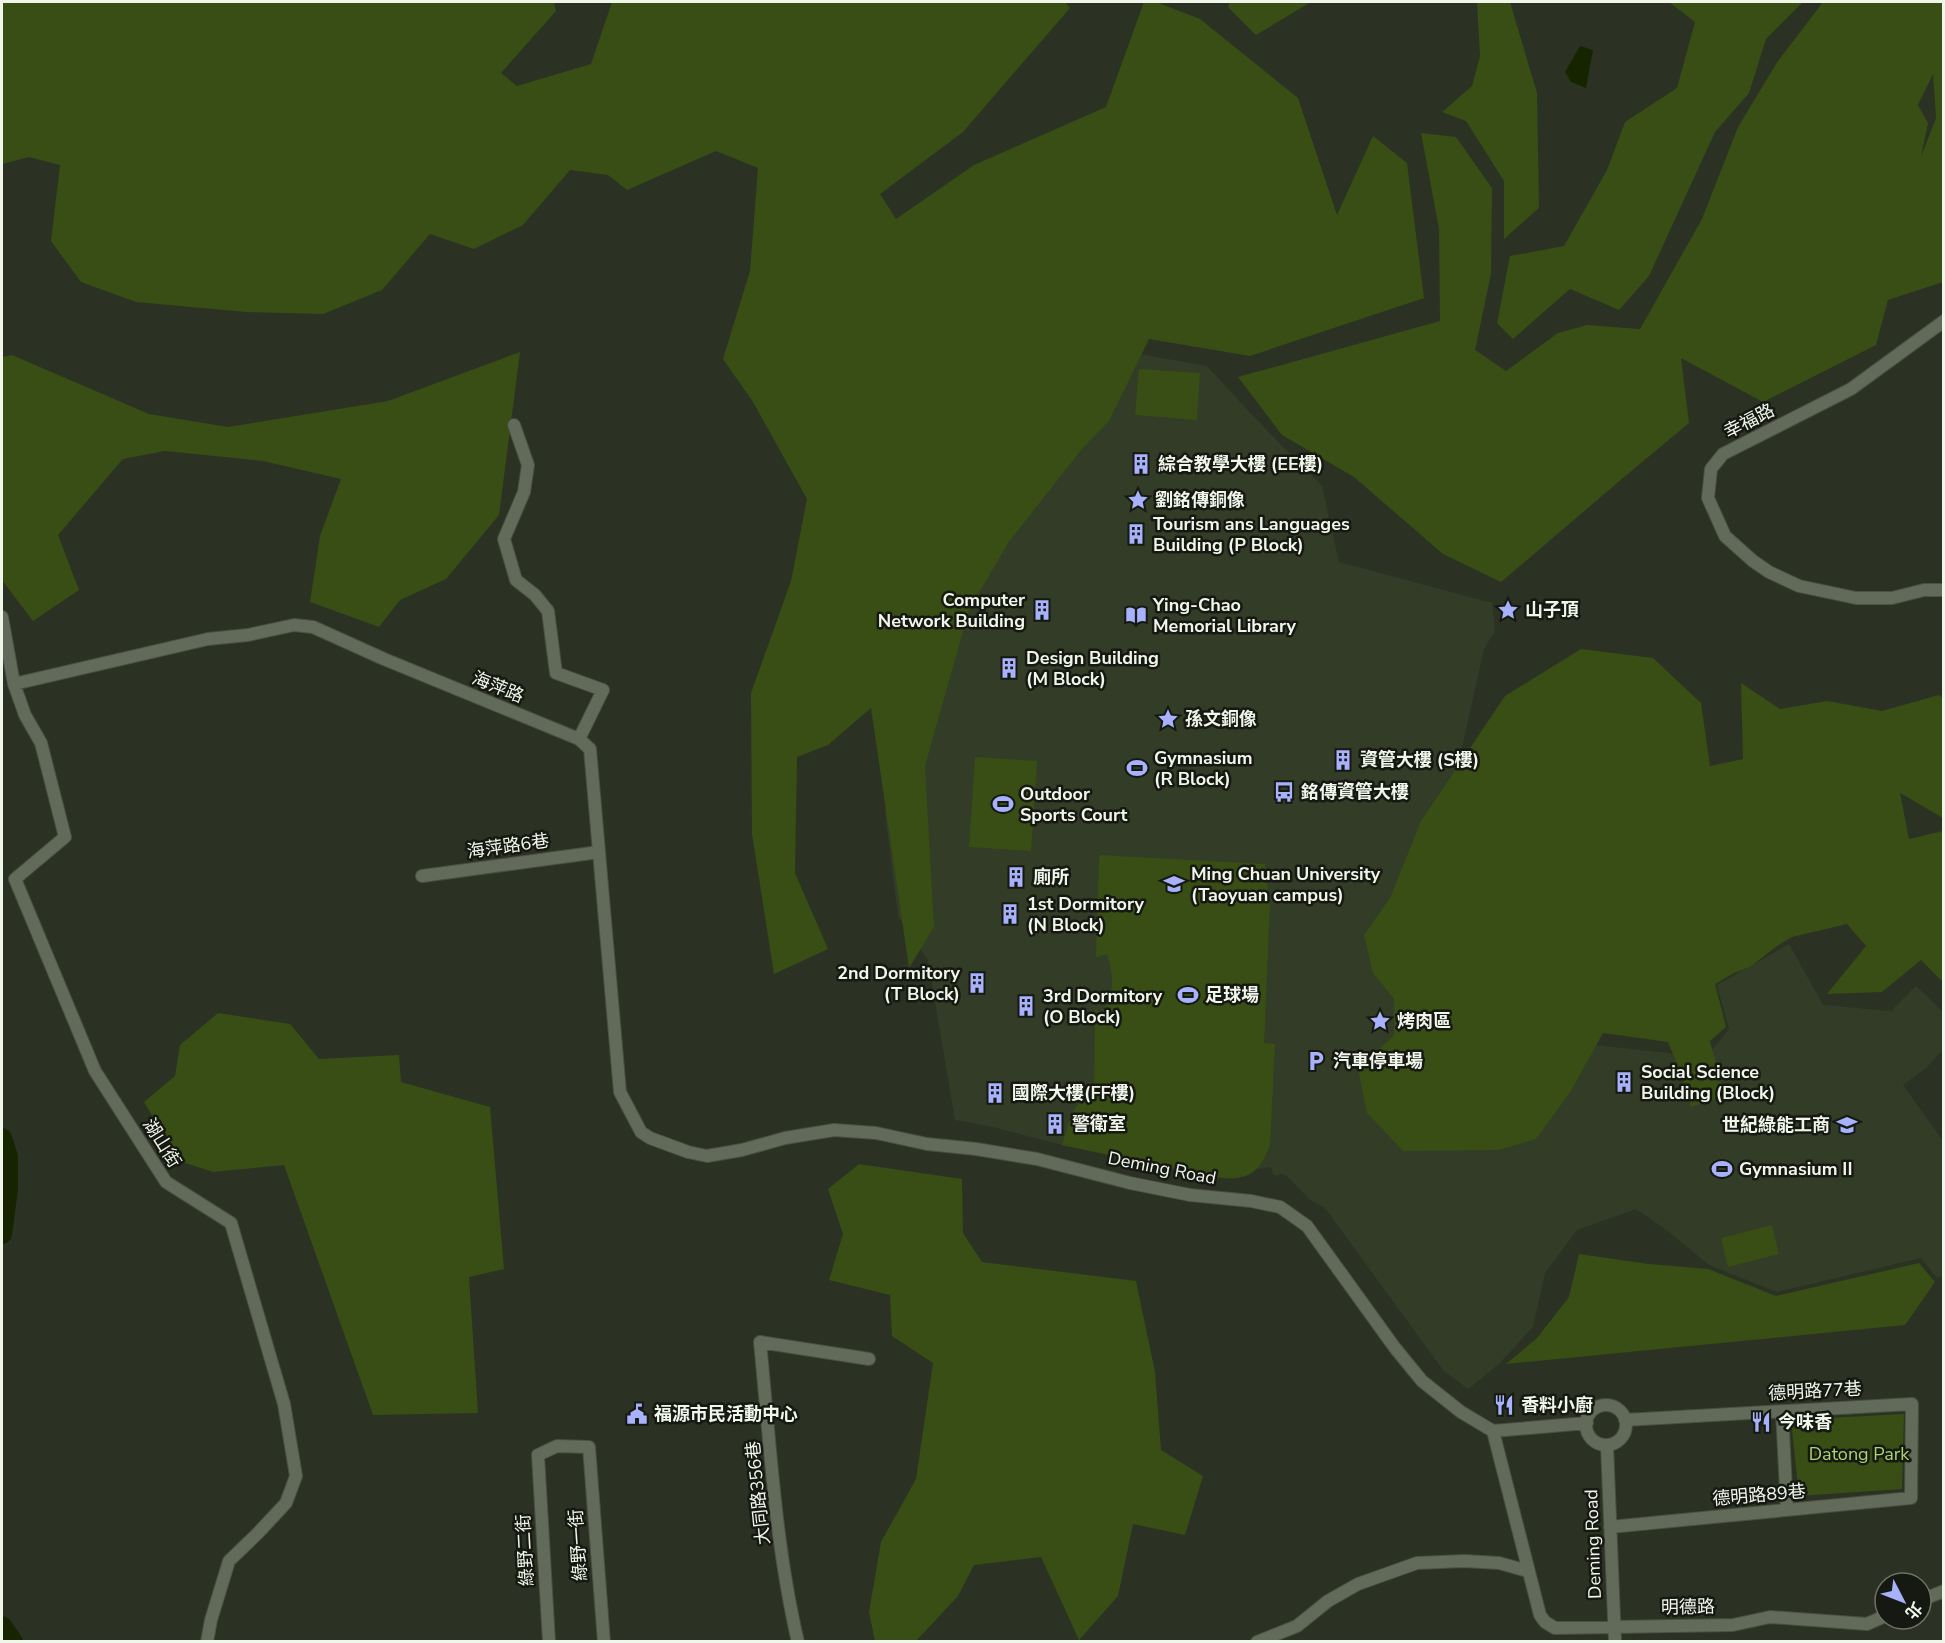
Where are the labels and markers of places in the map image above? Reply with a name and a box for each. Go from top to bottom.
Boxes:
building icon: 綜合教學大樓 (EE樓) [1129,452,1153,476]
place label: 綜合教學大樓 (EE樓) [1158,452,1323,476]
place icon: 劉銘傳銅像 [1126,488,1150,512]
place label: 劉銘傳銅像 [1155,488,1245,512]
place label: Tourism ans Languages Building (P Block) [1153,512,1350,557]
building icon: Tourism ans Languages Building (P Block) [1124,522,1148,546]
place label: Computer Network Building [878,588,1025,633]
place label: Ying-Chao Memorial Library [1152,593,1297,638]
building icon: Computer Network Building [1030,598,1054,622]
place icon: 山子頂 [1496,598,1520,622]
place label: 山子頂 [1525,598,1579,622]
library icon: Ying-Chao Memorial Library [1124,603,1148,627]
place label: Design Building (M Block) [1026,646,1159,691]
building icon: Design Building (M Block) [997,656,1021,680]
place icon: 孫文銅像 [1156,707,1180,731]
place label: 孫文銅像 [1185,707,1257,731]
place label: Gymnasium (R Block) [1154,746,1252,791]
building icon: 資管大樓 (S樓) [1331,748,1355,772]
place label: 資管大樓 (S樓) [1360,748,1479,772]
sports icon: Gymnasium (R Block) [1125,756,1149,780]
bus stop icon: 銘傳資管大樓 [1272,780,1296,804]
place label: 銘傳資管大樓 [1301,780,1409,804]
place label: Outdoor Sports Court [1020,782,1128,827]
sports icon: Outdoor Sports Court [991,792,1015,816]
place label: Ming Chuan University (Taoyuan campus) [1191,862,1381,907]
building icon: 廁所 [1004,865,1028,889]
place label: 廁所 [1033,865,1069,889]
school or university icon: Ming Chuan University (Taoyuan campus) [1162,872,1186,896]
place label: 1st Dormitory (N Block) [1027,892,1145,937]
building icon: 1st Dormitory (N Block) [998,902,1022,926]
place label: 2nd Dormitory (T Block) [837,961,961,1006]
building icon: 2nd Dormitory (T Block) [965,971,989,995]
sports icon: 足球場 [1176,983,1200,1007]
place label: 足球場 [1205,983,1259,1007]
place label: 3rd Dormitory (O Block) [1043,984,1163,1029]
building icon: 3rd Dormitory (O Block) [1014,994,1038,1018]
place icon: 烤肉區 [1368,1009,1392,1033]
place label: 烤肉區 [1397,1009,1451,1033]
parking icon: 汽車停車場 [1304,1049,1328,1073]
place label: 汽車停車場 [1333,1049,1423,1073]
place label: Social Science Building (Block) [1641,1060,1775,1105]
building icon: Social Science Building (Block) [1612,1070,1636,1094]
building icon: 國際大樓(FF樓) [983,1081,1007,1105]
place label: 國際大樓(FF樓) [1012,1081,1135,1105]
building icon: 警衛室 [1043,1112,1067,1136]
place label: 警衛室 [1072,1112,1126,1136]
place label: 世紀綠能工商 [1722,1113,1830,1137]
school or university icon: 世紀綠能工商 [1835,1113,1859,1137]
sports icon: Gymnasium II [1710,1157,1734,1181]
place label: Gymnasium II [1739,1157,1852,1181]
restaurant icon: 香料小廚 [1492,1393,1516,1417]
place label: 香料小廚 [1521,1393,1593,1417]
public building icon: 福源市民活動中心 [625,1402,649,1426]
place label: 福源市民活動中心 [654,1402,798,1426]
restaurant icon: 今味香 [1749,1410,1773,1434]
place label: 今味香 [1778,1410,1832,1434]

